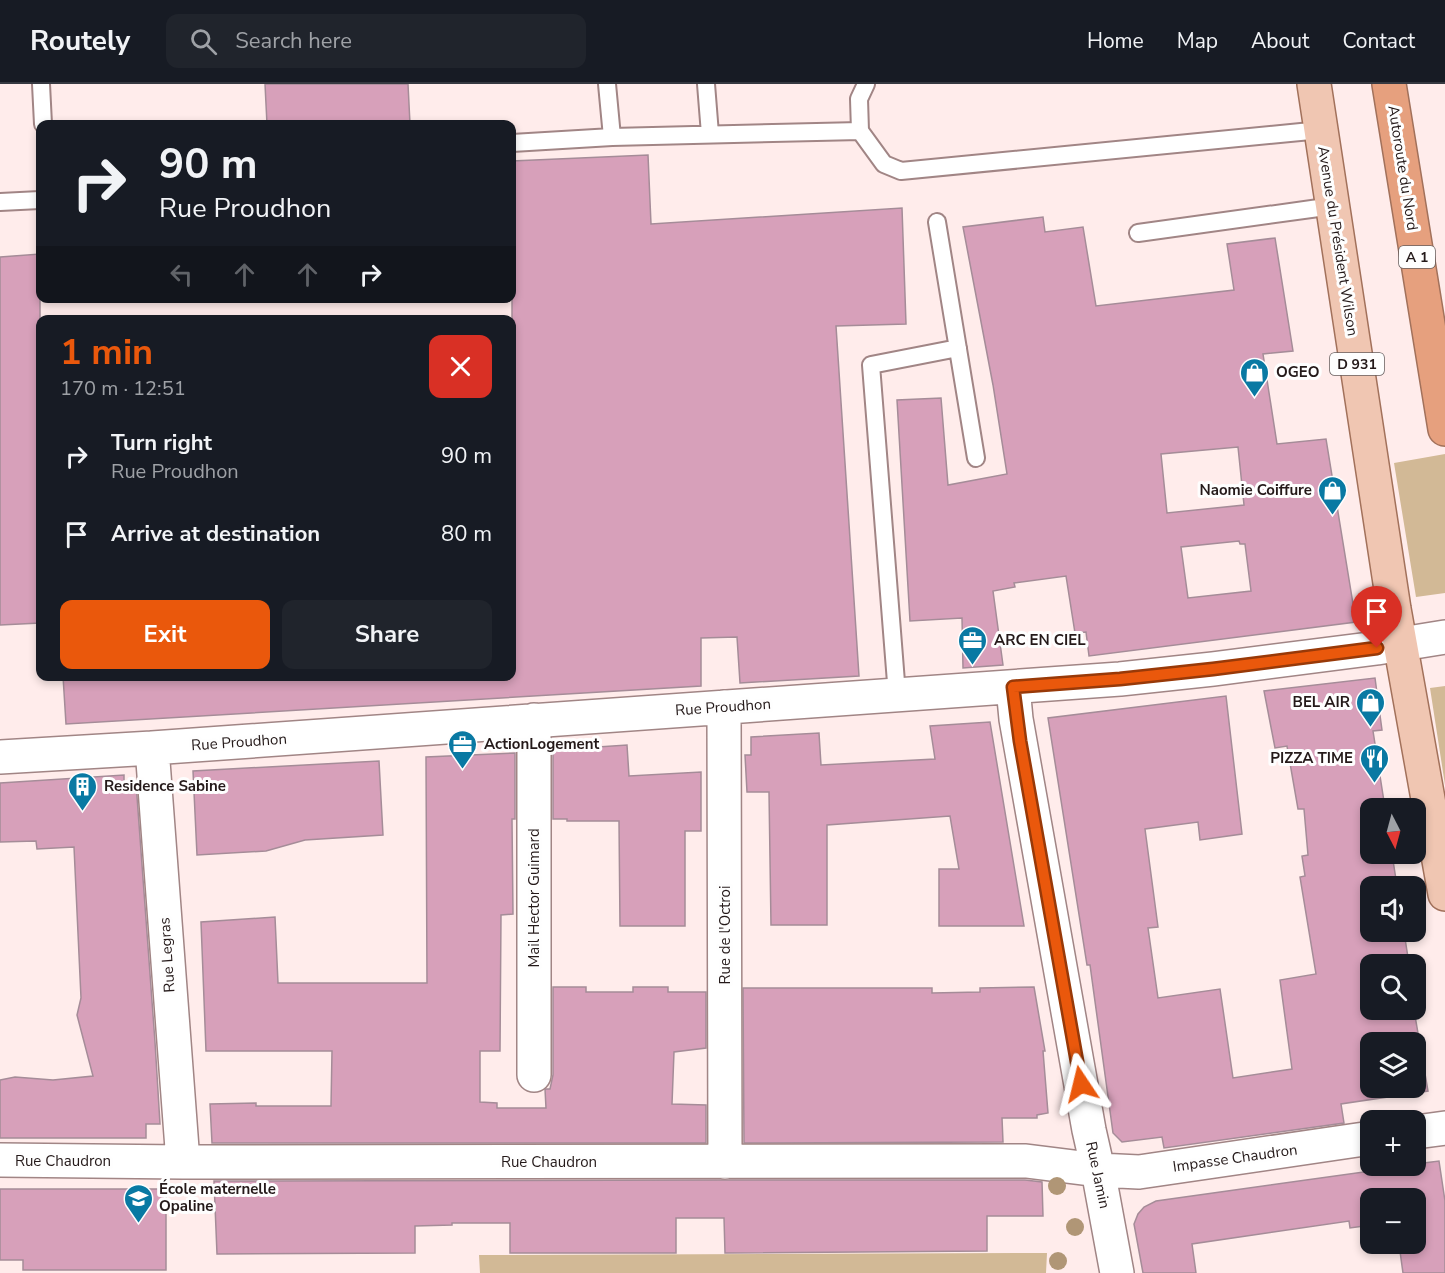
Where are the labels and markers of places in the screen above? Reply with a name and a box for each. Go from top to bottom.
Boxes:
shop icon: OGEO [1239,356,1271,398]
place label: OGEO [1276,362,1320,382]
shop icon: Naomie Coiffure [1317,474,1349,516]
place label: Naomie Coiffure [1199,480,1312,500]
pin [1351,586,1402,648]
office icon: ARC EN CIEL [957,624,989,666]
place label: ARC EN CIEL [994,630,1086,650]
shop icon: BEL AIR [1355,686,1387,728]
place label: BEL AIR [1293,692,1351,712]
office icon: ActionLogement [447,728,479,770]
place label: ActionLogement [484,734,599,754]
restaurant icon: PIZZA TIME [1358,742,1390,784]
place label: PIZZA TIME [1270,748,1353,768]
building icon: Residence Sabine [67,770,99,812]
place label: Residence Sabine [104,776,226,796]
place label: École maternelle Opaline [159,1179,276,1216]
school or university icon: École maternelle Opaline [122,1182,154,1224]

